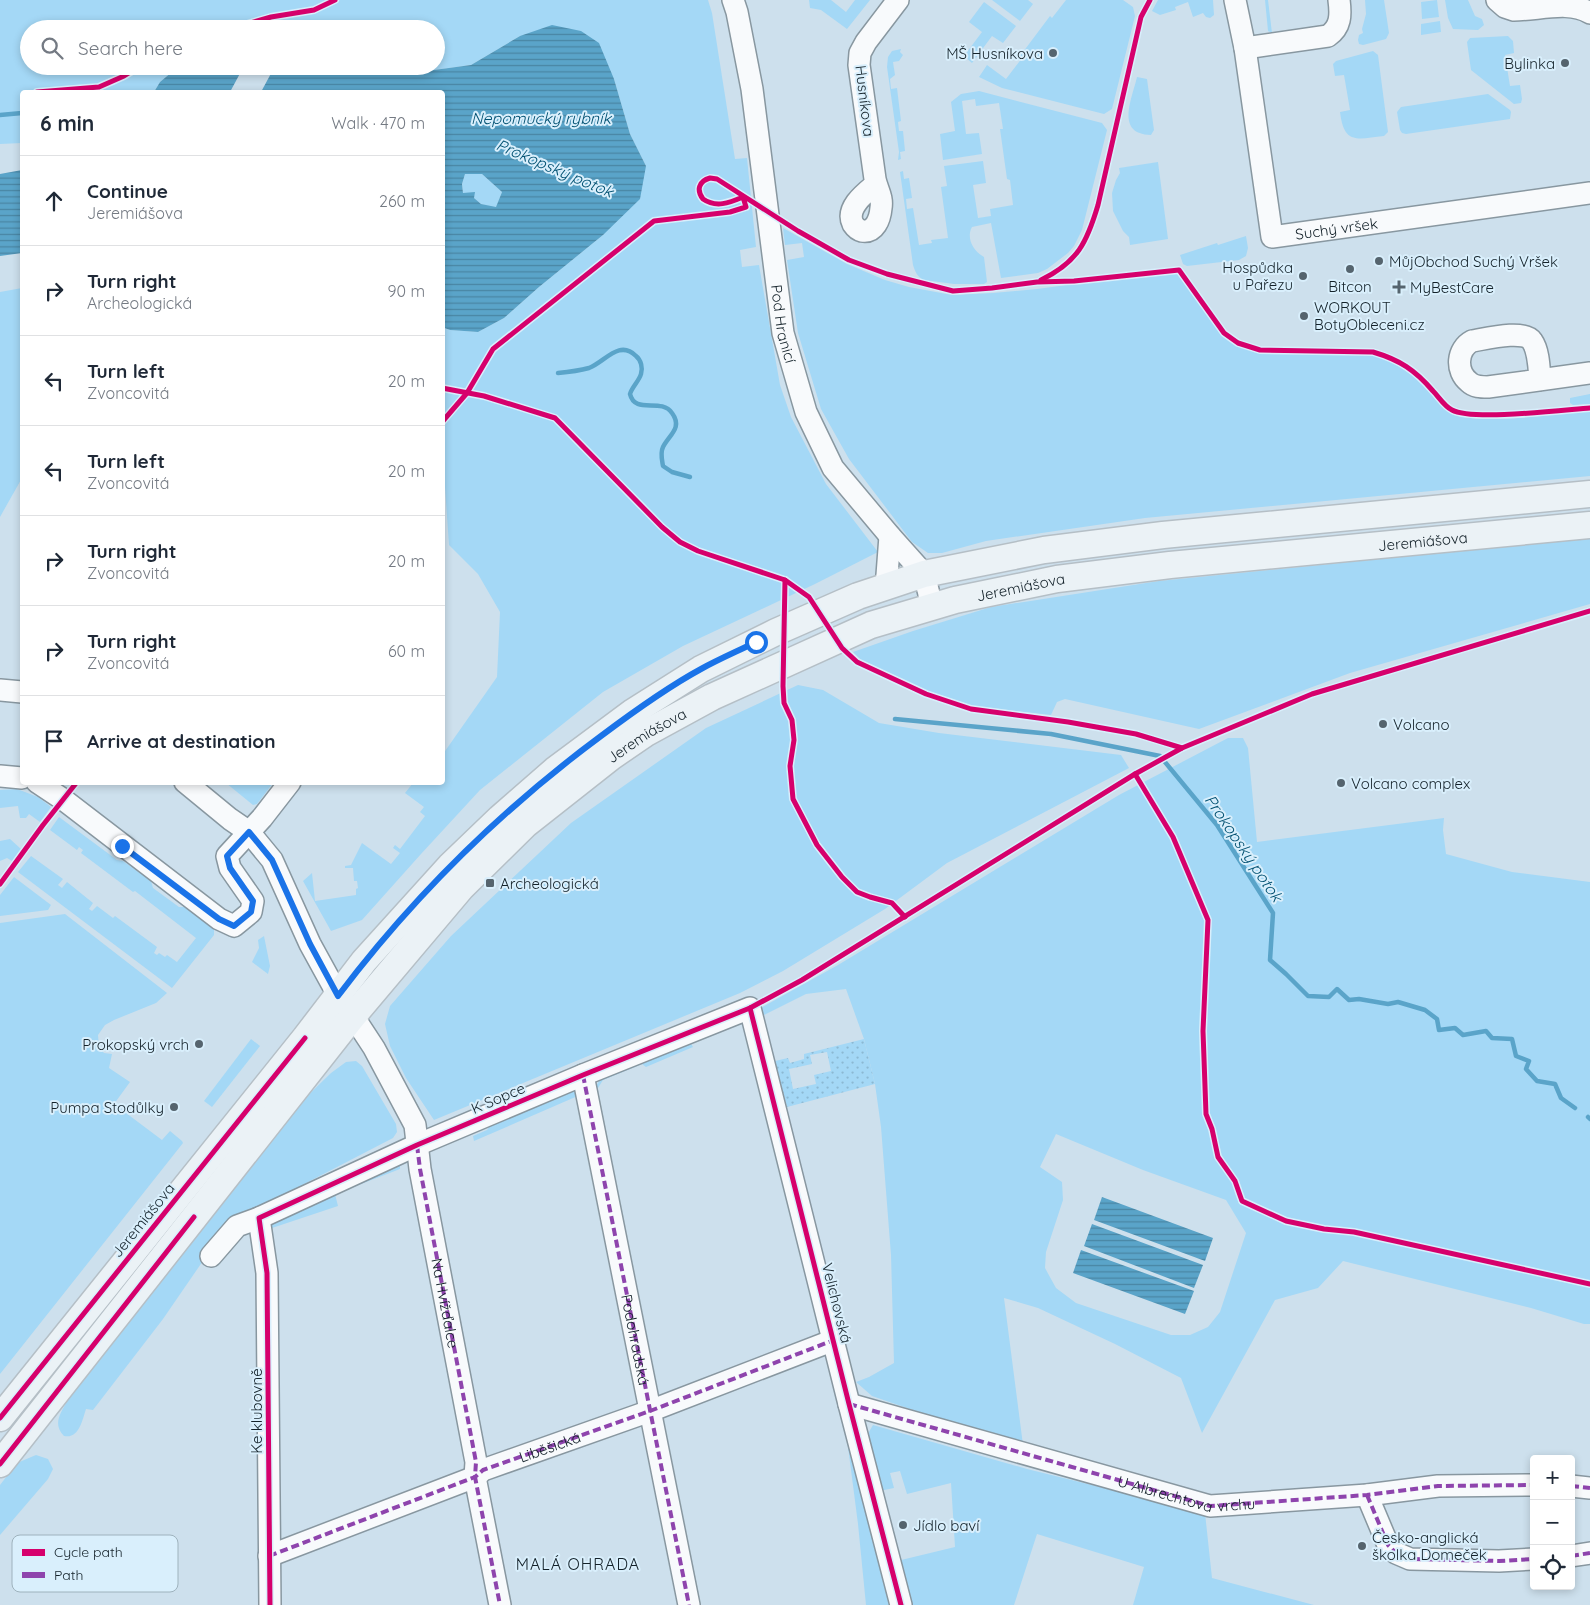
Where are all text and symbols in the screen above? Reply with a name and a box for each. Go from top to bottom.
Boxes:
search box [20,20,445,75]
icon: search [38,34,66,62]
text: Search here [78,36,183,60]
place label: MŠ Husníkova [946,44,1043,63]
marker: MŠ Husníkova [1047,47,1059,59]
place label: Bylinka [1504,54,1555,73]
marker: Bylinka [1559,57,1571,69]
street label: Husníkova [851,64,879,138]
water label: Nepomucký rybník [471,108,613,128]
text: 6 min [40,110,94,136]
text: Walk · 470 m [331,113,425,133]
water label: Prokopský potok [494,134,618,202]
text: Continue [87,179,168,203]
icon: ahead [40,187,68,215]
text: 260 m [379,191,425,211]
text: Jeremiášova [87,203,183,223]
street label: Suchý vršek [1294,213,1379,243]
place label: MůjObchod Suchý Vršek [1389,252,1558,271]
marker: MůjObchod Suchý Vršek [1373,255,1385,267]
place label: Hospůdka u Pařezu [1222,258,1293,294]
marker: Bitcon [1344,263,1356,275]
text: Turn right [87,269,176,293]
marker: Hospůdka u Pařezu [1297,270,1309,282]
icon: right [40,277,68,305]
place label: Bitcon [1328,277,1372,296]
place label: MyBestCare [1410,278,1494,297]
marker: MyBestCare [1392,280,1406,294]
text: 90 m [388,281,425,301]
street label: Pod Hranicí [767,283,801,366]
text: Archeologická [87,293,192,313]
place label: WORKOUT BotyObleceni.cz [1314,298,1425,334]
marker: WORKOUT BotyObleceni.cz [1298,310,1310,322]
text: Turn left [87,359,165,383]
icon: left [40,367,68,395]
text: 20 m [388,371,425,391]
text: Zvoncovitá [87,383,169,403]
text: Turn left [87,449,165,473]
icon: left [40,457,68,485]
text: 20 m [388,461,425,481]
text: Zvoncovitá [87,473,169,493]
street label: Jeremiášova [1377,527,1468,555]
text: Turn right [87,539,176,563]
icon: right [40,547,68,575]
text: 20 m [388,551,425,571]
text: Zvoncovitá [87,563,169,583]
street label: Jeremiášova [975,569,1066,605]
text: Turn right [87,629,176,653]
route start [745,631,768,654]
icon: right [40,637,68,665]
text: 60 m [388,641,425,661]
text: Zvoncovitá [87,653,169,673]
street label: Jeremiášova [603,703,689,767]
place label: Volcano [1393,715,1450,734]
marker: Volcano [1377,718,1389,730]
icon: arrive [40,727,68,755]
text: Arrive at destination [87,729,276,753]
place label: Volcano complex [1351,774,1470,793]
marker: Volcano complex [1335,777,1347,789]
water label: Prokopský potok [1201,791,1288,907]
route end [111,835,134,858]
place label: Archeologická [500,874,599,893]
marker: Archeologická [484,877,496,889]
place label: Prokopský vrch [82,1035,189,1054]
marker: Prokopský vrch [193,1038,205,1050]
street label: K Sopce [468,1078,528,1118]
place label: Pumpa Stodůlky [50,1098,164,1117]
marker: Pumpa Stodůlky [168,1101,180,1113]
street label: Jeremiášova [107,1179,179,1261]
street label: Na Hvížďalce [428,1256,464,1350]
street label: Velichovská [818,1261,856,1345]
street label: Podohradská [618,1293,654,1387]
street label: Ke klubovně [247,1368,266,1454]
street label: Liběšická [516,1427,583,1466]
map controls [1530,1455,1575,1590]
button: + [1530,1455,1575,1500]
street label: U Albrechtova vrchu [1116,1471,1256,1516]
button: − [1530,1500,1575,1545]
place label: Jídlo baví [913,1516,980,1535]
marker: Jídlo baví [897,1519,909,1531]
place label: Česko-anglická školka Domeček [1372,1528,1487,1564]
legend [12,1535,178,1592]
marker: Česko-anglická školka Domeček [1356,1540,1368,1552]
text: Cycle path [54,1543,123,1561]
button: locate [1530,1545,1575,1590]
district label: MALÁ OHRADA [516,1554,640,1574]
text: Path [54,1566,83,1584]

